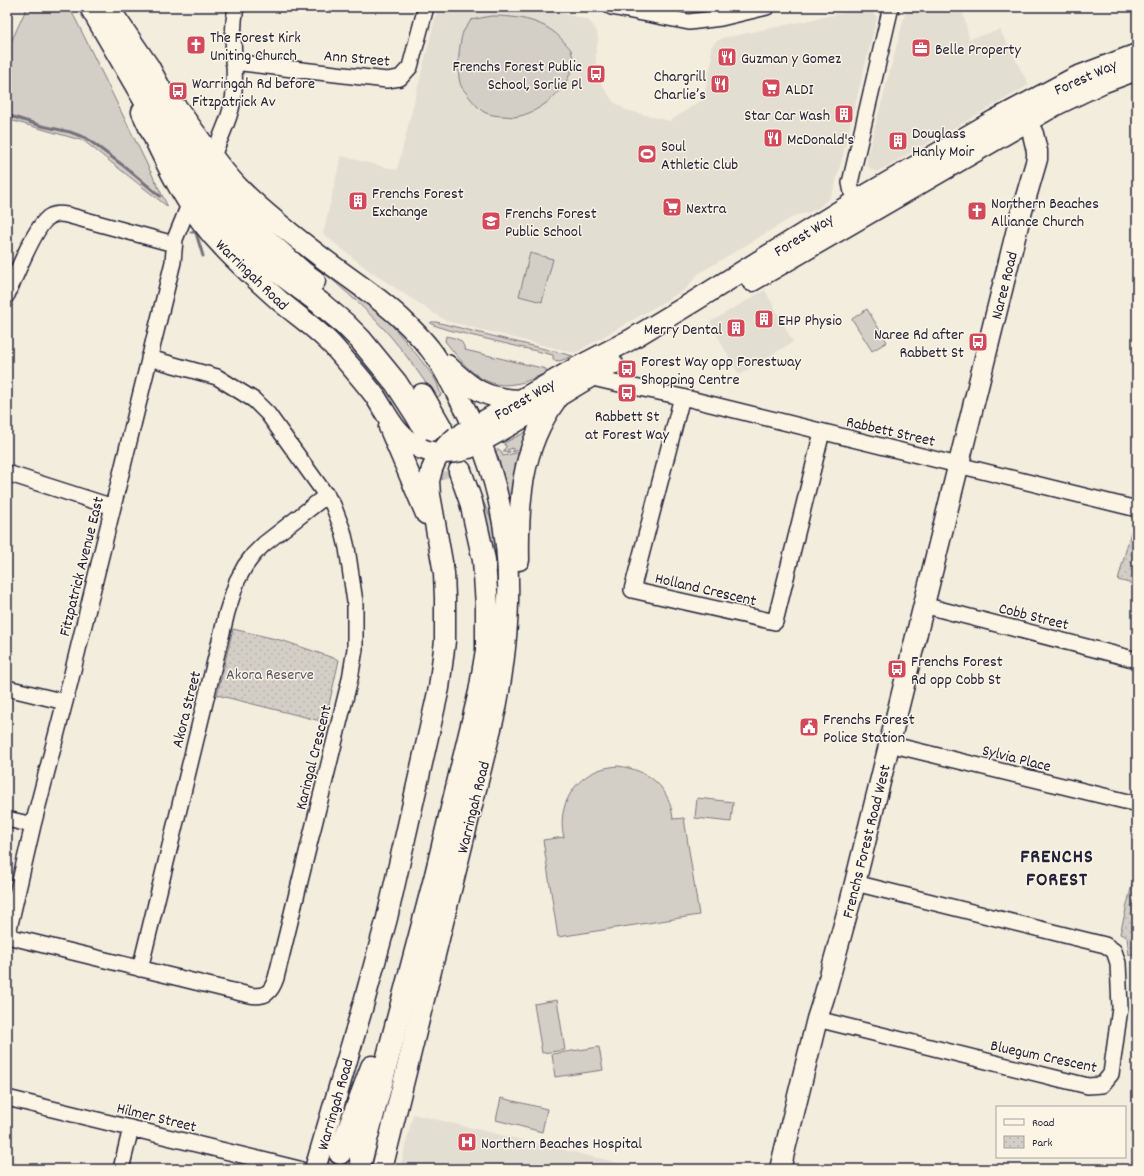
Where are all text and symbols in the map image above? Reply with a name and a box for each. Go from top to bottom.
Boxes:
place label: The Forest Kirk Uniting Church [210,27,301,68]
church icon: The Forest Kirk Uniting Church [185,34,207,56]
office icon: Belle Property [910,37,932,59]
place label: Belle Property [935,39,1022,62]
street label: Ann Street [323,45,391,74]
restaurant icon: Guzman y Gomez [716,46,738,68]
place label: Guzman y Gomez [741,48,841,71]
street label: Forest Way [1051,54,1122,102]
place label: Frenchs Forest Public School, Sorlie Pl [453,56,582,97]
bus stop icon: Frenchs Forest Public School, Sorlie Pl [585,63,607,85]
place label: Chargrill Charlie’s [654,66,706,107]
place label: Warringah Rd before Fitzpatrick Av [192,73,315,114]
restaurant icon: Chargrill Charlie’s [709,73,731,95]
supermarket icon: ALDI [760,77,782,99]
place label: ALDI [785,79,814,102]
bus stop icon: Warringah Rd before Fitzpatrick Av [167,80,189,102]
building icon: Star Car Wash [833,103,855,125]
place label: Star Car Wash [744,105,830,128]
place label: Douglass Hanly Moir [912,123,974,164]
restaurant icon: McDonald's [762,127,784,149]
place label: McDonald's [787,129,855,152]
building icon: Douglass Hanly Moir [887,130,909,152]
place label: Soul Athletic Club [661,136,738,177]
sports icon: Soul Athletic Club [636,143,658,165]
place label: Frenchs Forest Exchange [372,183,464,224]
building icon: Frenchs Forest Exchange [347,190,369,212]
place label: Northern Beaches Alliance Church [991,193,1099,234]
supermarket icon: Nextra [661,196,683,218]
place label: Nextra [686,198,727,221]
church icon: Northern Beaches Alliance Church [966,200,988,222]
place label: Frenchs Forest Public School [505,203,597,244]
street label: Forest Way [770,208,839,264]
school or university icon: Frenchs Forest Public School [480,210,502,232]
street label: Warringah Road [209,235,293,317]
street label: Naree Road [986,249,1025,322]
building icon: EHP Physio [753,308,775,330]
place label: EHP Physio [778,310,842,333]
building icon: Merry Dental [725,317,747,339]
place label: Merry Dental [644,319,722,342]
place label: Naree Rd after Rabbett St [874,324,964,365]
bus stop icon: Naree Rd after Rabbett St [967,331,989,353]
place label: Forest Way opp Forestway Shopping Centre [641,351,802,392]
bus stop icon: Forest Way opp Forestway Shopping Centre [616,358,638,380]
street label: Forest Way [491,373,560,427]
bus stop icon: Rabbett St at Forest Way [616,382,638,404]
place label: Rabbett St at Forest Way [585,406,669,447]
street label: Rabbett Street [844,411,937,454]
street label: Fitzpatrick Avenue East [54,494,111,639]
street label: Holland Crescent [652,568,758,613]
street label: Cobb Street [996,598,1071,637]
place label: Frenchs Forest Rd opp Cobb St [911,651,1003,692]
bus stop icon: Frenchs Forest Rd opp Cobb St [886,658,908,680]
park label: Akora Reserve [226,664,314,687]
street label: Akora Street [167,669,208,750]
street label: Karingal Crescent [290,703,339,813]
place label: Frenchs Forest Police Station [823,709,915,750]
public building icon: Frenchs Forest Police Station [798,716,820,738]
street label: Sylvia Place [980,740,1053,779]
street label: Warringah Road [452,759,497,856]
street label: Frenchs Forest Road West [837,762,898,921]
district label: FRENCHS FOREST [1020,844,1094,895]
street label: Bluegum Crescent [988,1035,1099,1080]
street label: Warringah Road [312,1056,360,1153]
street label: Hilmer Street [114,1097,199,1139]
legend [996,1106,1126,1158]
text: Road [1032,1115,1054,1132]
hospital icon: Northern Beaches Hospital [456,1131,478,1153]
place label: Northern Beaches Hospital [481,1133,642,1156]
text: Park [1032,1135,1053,1152]

